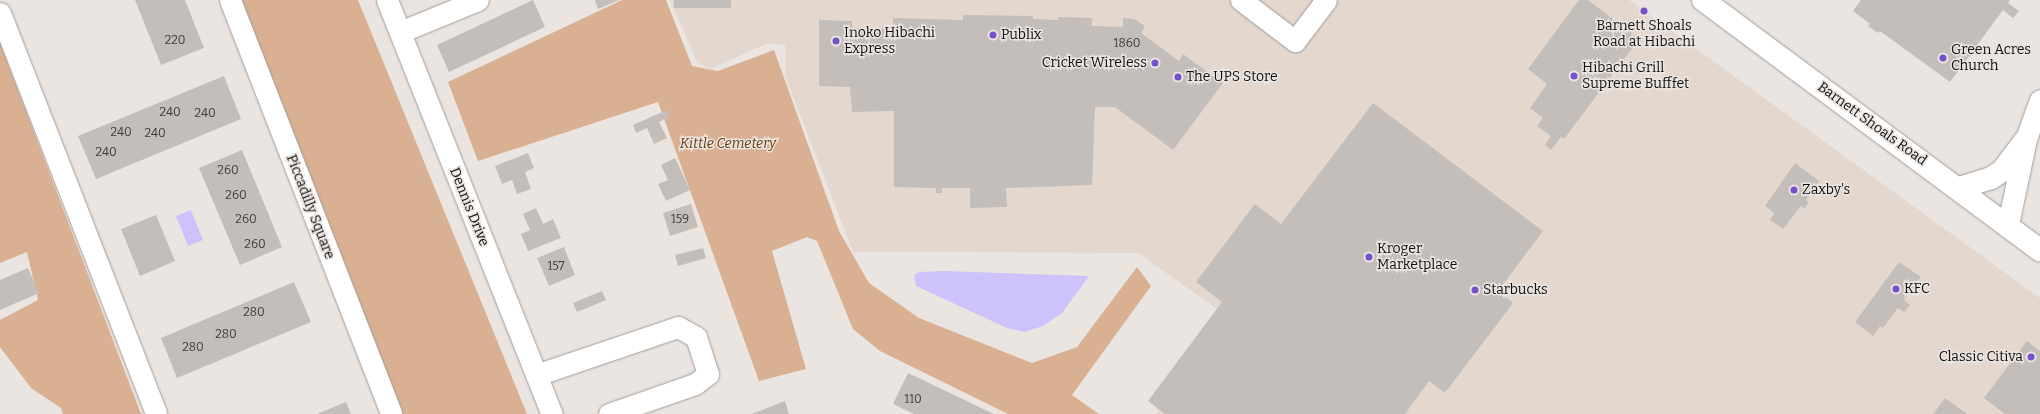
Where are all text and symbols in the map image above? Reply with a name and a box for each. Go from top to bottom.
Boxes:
marker: Barnett Shoals Road at Hibachi [1639,6,1649,16]
place label: Barnett Shoals Road at Hibachi [1593,18,1695,50]
place label: Inoko Hibachi Express [844,25,935,58]
place label: Publix [1001,27,1042,43]
marker: Publix [988,30,998,40]
house number: 220 [165,34,185,48]
marker: Inoko Hibachi Express [831,36,841,46]
house number: 1860 [1114,37,1140,51]
place label: Green Acres Church [1951,42,2031,74]
marker: Green Acres Church [1938,53,1948,63]
place label: Cricket Wireless [1042,55,1147,71]
marker: Cricket Wireless [1150,58,1160,68]
place label: Hibachi Grill Supreme Bufffet [1582,60,1689,92]
place label: The UPS Store [1186,69,1278,85]
marker: Hibachi Grill Supreme Bufffet [1569,71,1579,81]
marker: The UPS Store [1173,72,1183,82]
street label: Barnett Shoals Road [1814,79,1930,169]
house number: 240 [159,106,181,120]
house number: 240 [194,107,216,121]
house number: 240 [110,126,132,140]
house number: 240 [144,127,166,141]
park label: Kittle Cemetery [680,136,776,152]
house number: 240 [95,146,117,160]
street label: Piccadilly Square [282,152,338,262]
house number: 260 [217,164,239,178]
street label: Dennis Drive [446,165,492,249]
place label: Zaxby's [1802,182,1850,198]
marker: Zaxby's [1789,185,1799,195]
house number: 260 [225,189,247,203]
house number: 260 [235,213,257,227]
house number: 159 [671,213,689,227]
house number: 260 [244,238,266,252]
place label: Kroger Marketplace [1377,241,1457,274]
marker: Kroger Marketplace [1364,252,1374,262]
house number: 157 [547,260,565,274]
place label: KFC [1904,281,1930,297]
place label: Starbucks [1483,282,1548,298]
marker: KFC [1891,284,1901,294]
marker: Starbucks [1470,285,1480,295]
house number: 280 [243,306,265,320]
house number: 280 [215,328,237,342]
house number: 280 [182,341,204,355]
place label: Classic Citiva [1939,349,2023,365]
marker: Classic Citiva [2026,352,2036,362]
house number: 110 [904,393,922,407]

